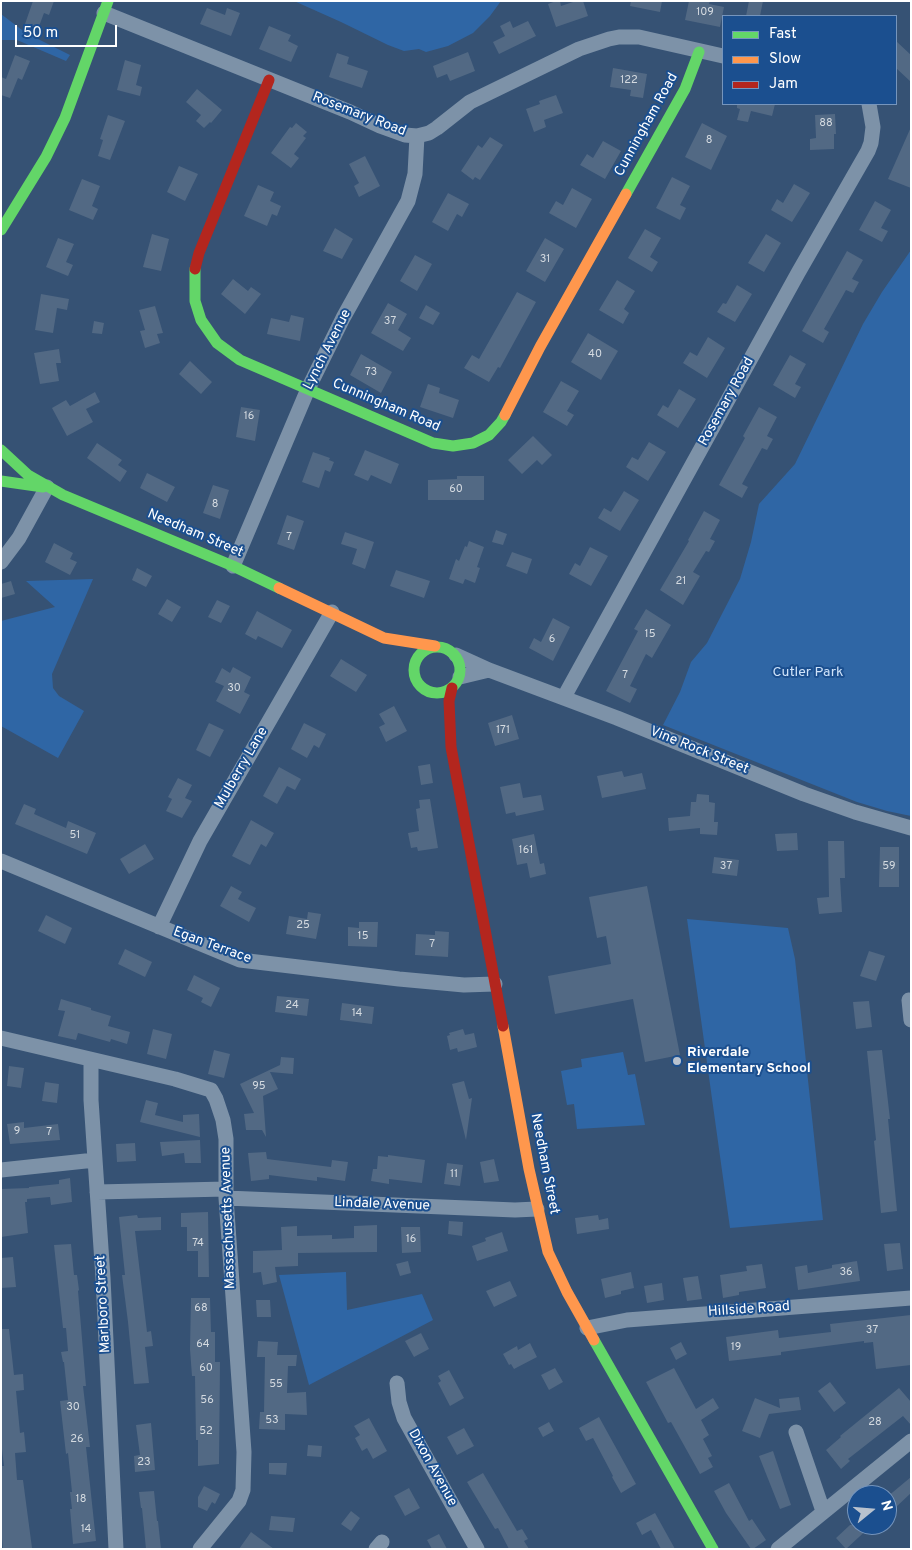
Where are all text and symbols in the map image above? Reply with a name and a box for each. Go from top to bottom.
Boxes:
house number: 109 [696,6,714,20]
scale bar [18,15,120,47]
legend [722,15,897,105]
text: 50 m [23,24,58,43]
text: Fast [769,25,797,44]
text: Slow [769,50,801,69]
street label: Cunningham Road [612,70,682,180]
house number: 122 [620,74,638,88]
text: Jam [769,75,798,94]
street label: Rosemary Road [310,89,408,141]
house number: 88 [819,117,833,131]
house number: 8 [706,134,712,148]
house number: 31 [540,253,550,267]
street label: Lynch Avenue [301,307,355,393]
house number: 37 [384,315,396,329]
house number: 40 [588,348,602,362]
street label: Rosemary Road [696,355,758,449]
house number: 73 [365,366,377,380]
street label: Cunningham Road [330,376,442,436]
house number: 16 [244,410,254,424]
house number: 60 [449,483,463,497]
house number: 8 [212,498,218,512]
street label: Needham Street [145,506,245,562]
house number: 7 [286,531,292,545]
house number: 21 [676,575,686,589]
house number: 15 [645,628,655,642]
house number: 6 [549,633,555,647]
park label: Cutler Park [773,665,843,681]
house number: 7 [622,669,628,683]
house number: 30 [227,682,241,696]
street label: Mulberry Lane [212,724,272,812]
house number: 171 [496,724,510,738]
street label: Vine Rock Street [647,724,751,778]
house number: 51 [70,829,80,843]
house number: 161 [519,844,533,858]
house number: 37 [720,860,732,874]
house number: 59 [882,860,896,874]
house number: 25 [296,919,310,933]
street label: Egan Terrace [171,924,253,968]
house number: 15 [358,930,368,944]
house number: 7 [429,938,435,952]
house number: 24 [285,999,299,1013]
house number: 14 [352,1007,362,1021]
place label: Riverdale Elementary School [687,1045,811,1078]
marker: Riverdale Elementary School [671,1055,683,1067]
house number: 95 [252,1080,266,1094]
street label: Needham Street [526,1112,562,1216]
house number: 9 [14,1125,20,1139]
house number: 7 [46,1126,52,1140]
street label: Massachusetts Avenue [218,1147,240,1289]
house number: 11 [450,1168,458,1182]
street label: Lindale Avenue [334,1195,430,1215]
house number: 16 [406,1233,416,1247]
house number: 74 [192,1237,204,1251]
street label: Marlboro Street [93,1255,115,1353]
house number: 36 [839,1266,853,1280]
street label: Hillside Road [708,1299,790,1321]
house number: 68 [194,1302,208,1316]
house number: 37 [866,1324,878,1338]
house number: 64 [196,1338,210,1352]
house number: 19 [731,1341,741,1355]
house number: 60 [199,1362,213,1376]
house number: 55 [269,1378,283,1392]
house number: 56 [200,1394,214,1408]
house number: 30 [66,1401,80,1415]
house number: 53 [265,1414,279,1428]
house number: 28 [868,1416,882,1430]
house number: 52 [199,1425,213,1439]
street label: Dixon Avenue [404,1426,460,1510]
house number: 26 [70,1433,84,1447]
house number: 23 [137,1456,151,1470]
north arrow [847,1485,897,1535]
house number: 18 [76,1493,86,1507]
text: N [876,1498,895,1513]
house number: 14 [81,1523,91,1537]

